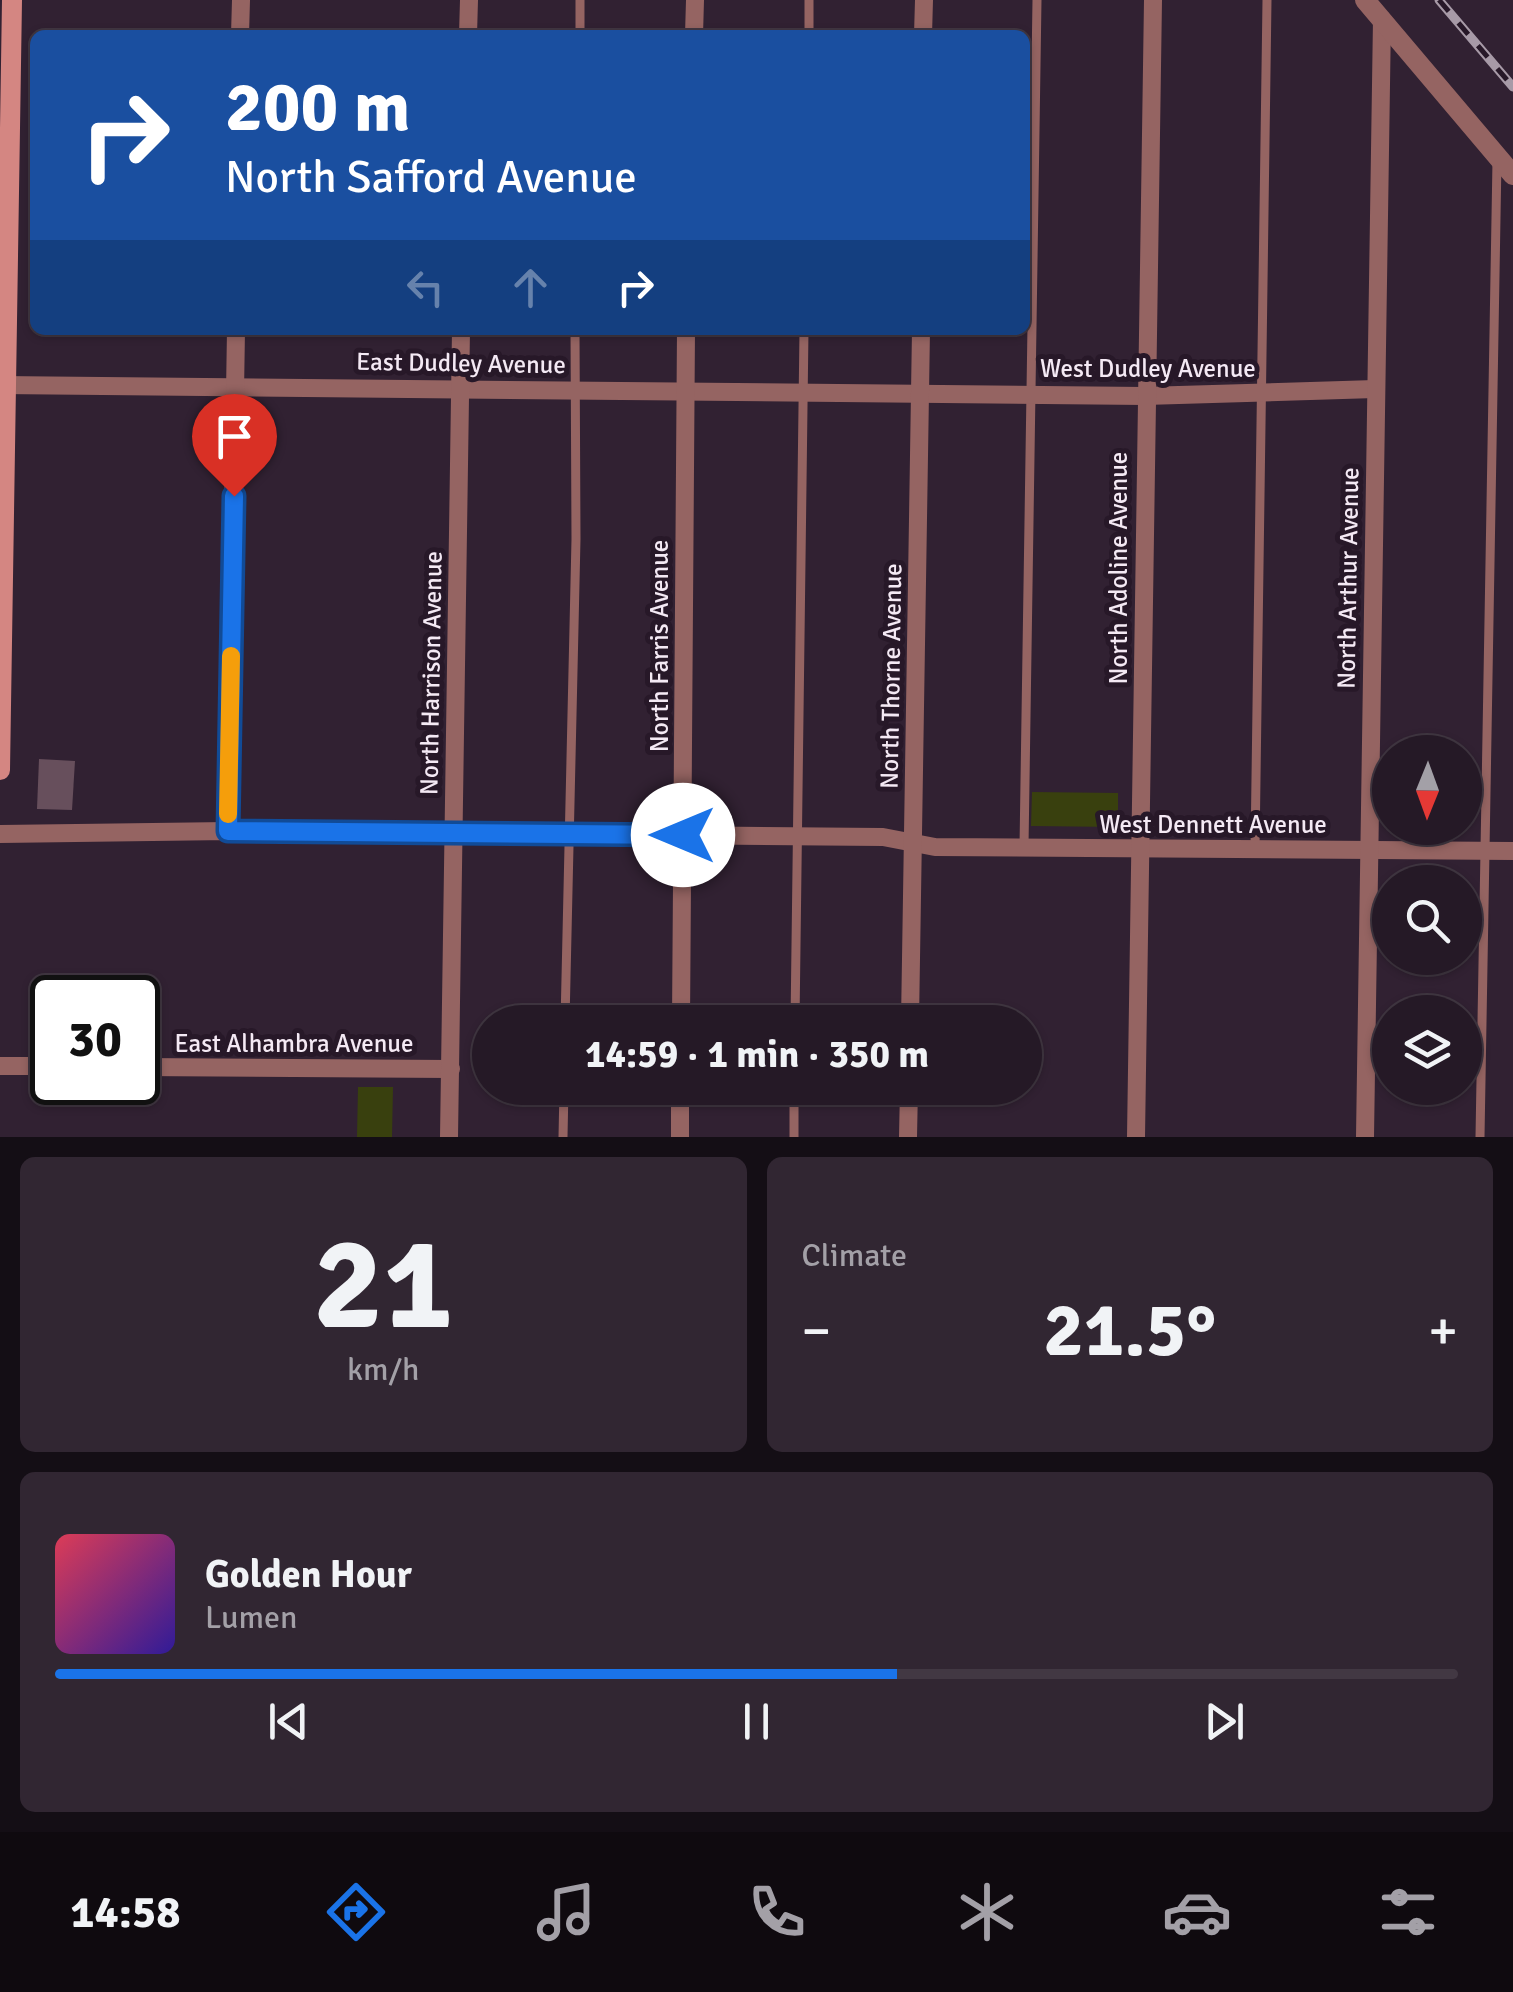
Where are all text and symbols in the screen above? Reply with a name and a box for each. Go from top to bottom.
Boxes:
text: 200 m [225,64,410,150]
icon: right [60,70,190,200]
text: North Safford Avenue [225,150,637,205]
icon: left [398,260,453,315]
icon: ahead [503,260,558,315]
icon: right [608,260,663,315]
street label: East Dudley Avenue [356,346,566,380]
street label: West Dudley Avenue [1040,353,1256,384]
pin [192,394,277,497]
icon: arrive [207,409,262,464]
street label: North Adoline Avenue [1103,452,1134,684]
street label: North Arthur Avenue [1331,467,1365,689]
street label: North Farris Avenue [644,540,675,752]
street label: North Harrison Avenue [413,551,449,795]
street label: North Thorne Avenue [874,563,908,789]
north arrow [1372,735,1482,845]
map controls [1372,735,1482,1105]
position arrow [631,783,735,887]
street label: West Dennett Avenue [1099,809,1327,840]
button: search [1372,865,1482,975]
speed limit sign: 30 [30,975,160,1105]
button: layers [1372,995,1482,1105]
street label: East Alhambra Avenue [174,1028,414,1059]
text: 14:59 · 1 min · 350 m [585,1031,929,1078]
text: 21 [313,1205,453,1365]
text: Climate [802,1236,907,1275]
text: 21.5° [1043,1284,1216,1377]
text: − [802,1297,831,1365]
text: + [1428,1297,1458,1365]
text: km/h [347,1350,419,1389]
text: Golden Hour [205,1551,412,1598]
text: Lumen [205,1598,297,1637]
icon: previous [261,1694,316,1749]
icon: pause [729,1694,784,1749]
icon: next [1197,1694,1252,1749]
icon: directions [321,1877,391,1947]
icon: music [531,1877,601,1947]
icon: phone [742,1877,812,1947]
icon: climate [952,1877,1022,1947]
icon: car [1162,1877,1232,1947]
icon: filters [1373,1877,1443,1947]
text: 14:58 [70,1885,181,1940]

